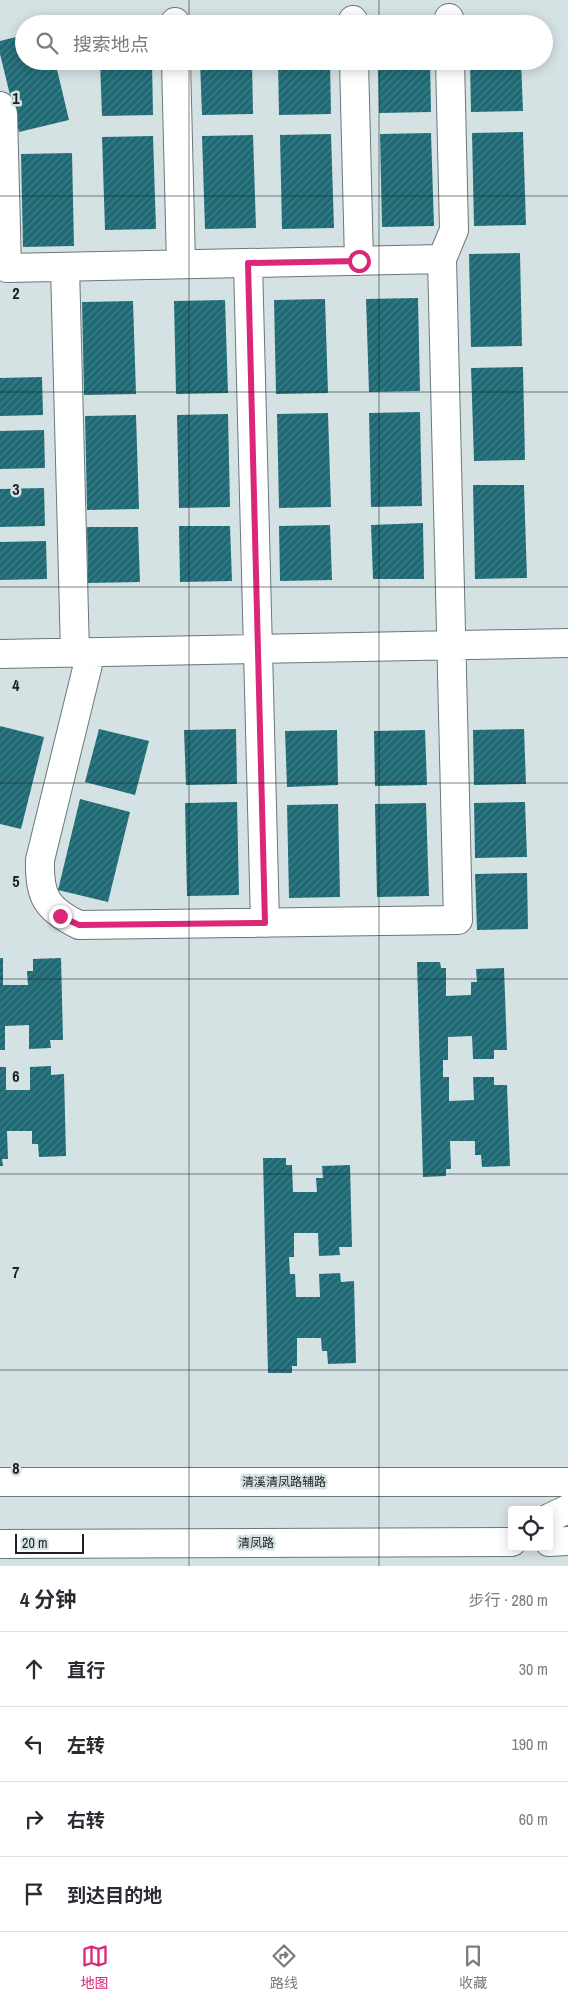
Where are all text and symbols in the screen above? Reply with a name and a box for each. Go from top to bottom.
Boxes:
search box [15,15,553,70]
icon: search [33,29,61,57]
text: 搜索地点 [73,31,149,57]
text: 1 [12,87,20,109]
route start [348,250,371,273]
text: 2 [12,282,20,304]
text: 3 [12,478,20,500]
text: 4 [12,674,20,696]
text: 5 [12,870,20,892]
route end [49,905,72,928]
text: 6 [12,1065,20,1087]
text: 7 [12,1261,20,1283]
text: 8 [12,1457,20,1479]
street label: 清溪清凤路辅路 [242,1474,326,1490]
map controls [508,1506,553,1551]
button: locate [508,1506,553,1551]
scale bar [15,1531,84,1554]
text: 20 m [22,1534,48,1552]
street label: 清凤路 [238,1535,274,1551]
text: 4 分钟 [20,1585,76,1614]
text: 步行 · 280 m [469,1589,548,1611]
icon: ahead [20,1655,48,1683]
text: 直行 [67,1657,105,1683]
text: 30 m [519,1658,548,1680]
icon: left [20,1730,48,1758]
text: 左转 [67,1732,105,1758]
text: 190 m [512,1733,548,1755]
icon: right [20,1805,48,1833]
text: 右转 [67,1807,105,1833]
text: 60 m [519,1808,548,1830]
icon: arrive [20,1880,48,1908]
text: 到达目的地 [67,1882,162,1908]
tab: 地图 [81,1942,109,1992]
tab: 路线 [270,1942,298,1992]
tab: 收藏 [459,1942,487,1992]

